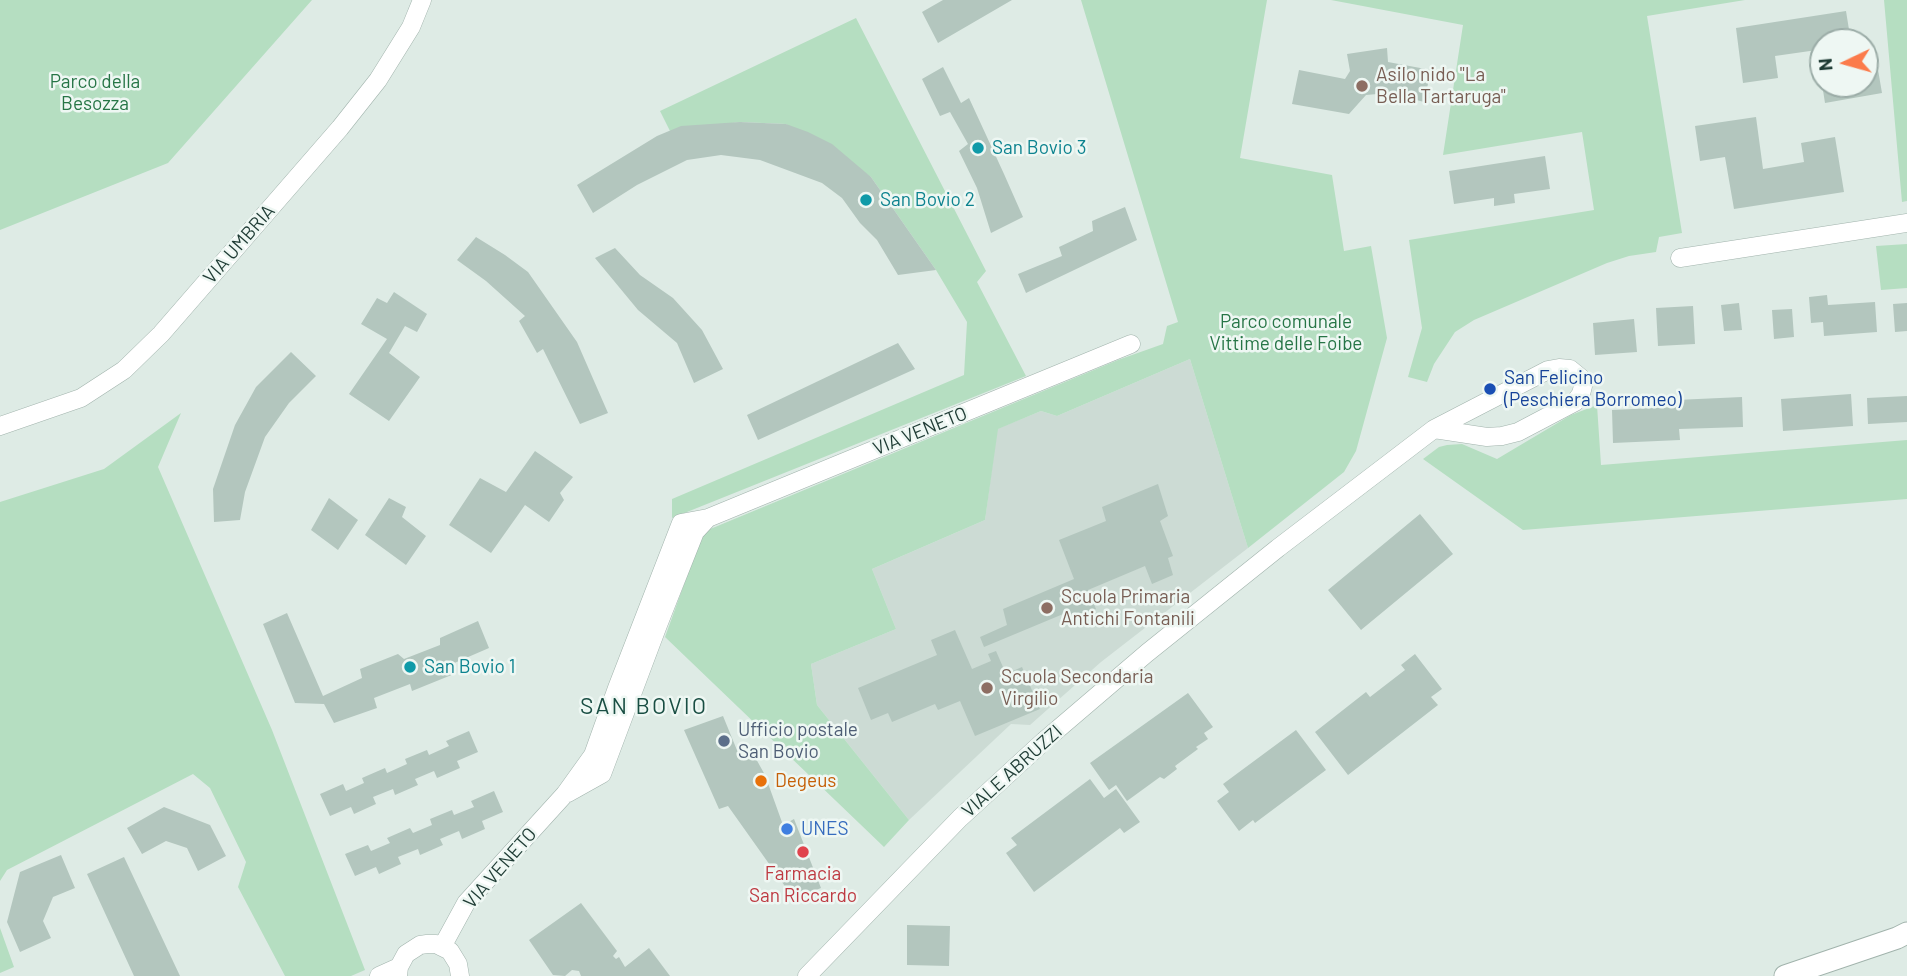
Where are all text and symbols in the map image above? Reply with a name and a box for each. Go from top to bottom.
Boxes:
north arrow [1809,28,1879,98]
text: N [1813,57,1837,72]
place label: Asilo nido "La Bella Tartaruga" [1376,64,1506,108]
park label: Parco della Besozza [50,71,140,115]
marker: Asilo nido "La Bella Tartaruga" [1354,78,1370,94]
place label: San Bovio 3 [992,137,1087,159]
marker: San Bovio 3 [970,140,986,156]
place label: San Bovio 2 [880,189,975,211]
marker: San Bovio 2 [858,192,874,208]
street label: VIA UMBRIA [198,200,280,288]
park label: Parco comunale Vittime delle Foibe [1210,311,1362,355]
place label: San Felicino (Peschiera Borromeo) [1504,367,1682,411]
marker: San Felicino (Peschiera Borromeo) [1482,381,1498,397]
street label: VIA VENETO [870,402,970,460]
place label: Scuola Primaria Antichi Fontanili [1061,586,1195,630]
marker: Scuola Primaria Antichi Fontanili [1039,600,1055,616]
place label: San Bovio 1 [424,656,515,678]
marker: San Bovio 1 [402,659,418,675]
place label: Scuola Secondaria Virgilio [1001,666,1153,710]
marker: Scuola Secondaria Virgilio [979,680,995,696]
district label: SAN BOVIO [581,692,707,720]
place label: Ufficio postale San Bovio [738,719,858,763]
street label: VIALE ABRUZZI [957,720,1067,822]
marker: Ufficio postale San Bovio [716,733,732,749]
place label: Degeus [775,770,836,792]
marker: Degeus [753,773,769,789]
place label: UNES [801,818,848,840]
marker: UNES [779,821,795,837]
street label: VIA VENETO [459,823,541,913]
marker: Farmacia San Riccardo [795,844,811,860]
place label: Farmacia San Riccardo [749,863,857,907]

